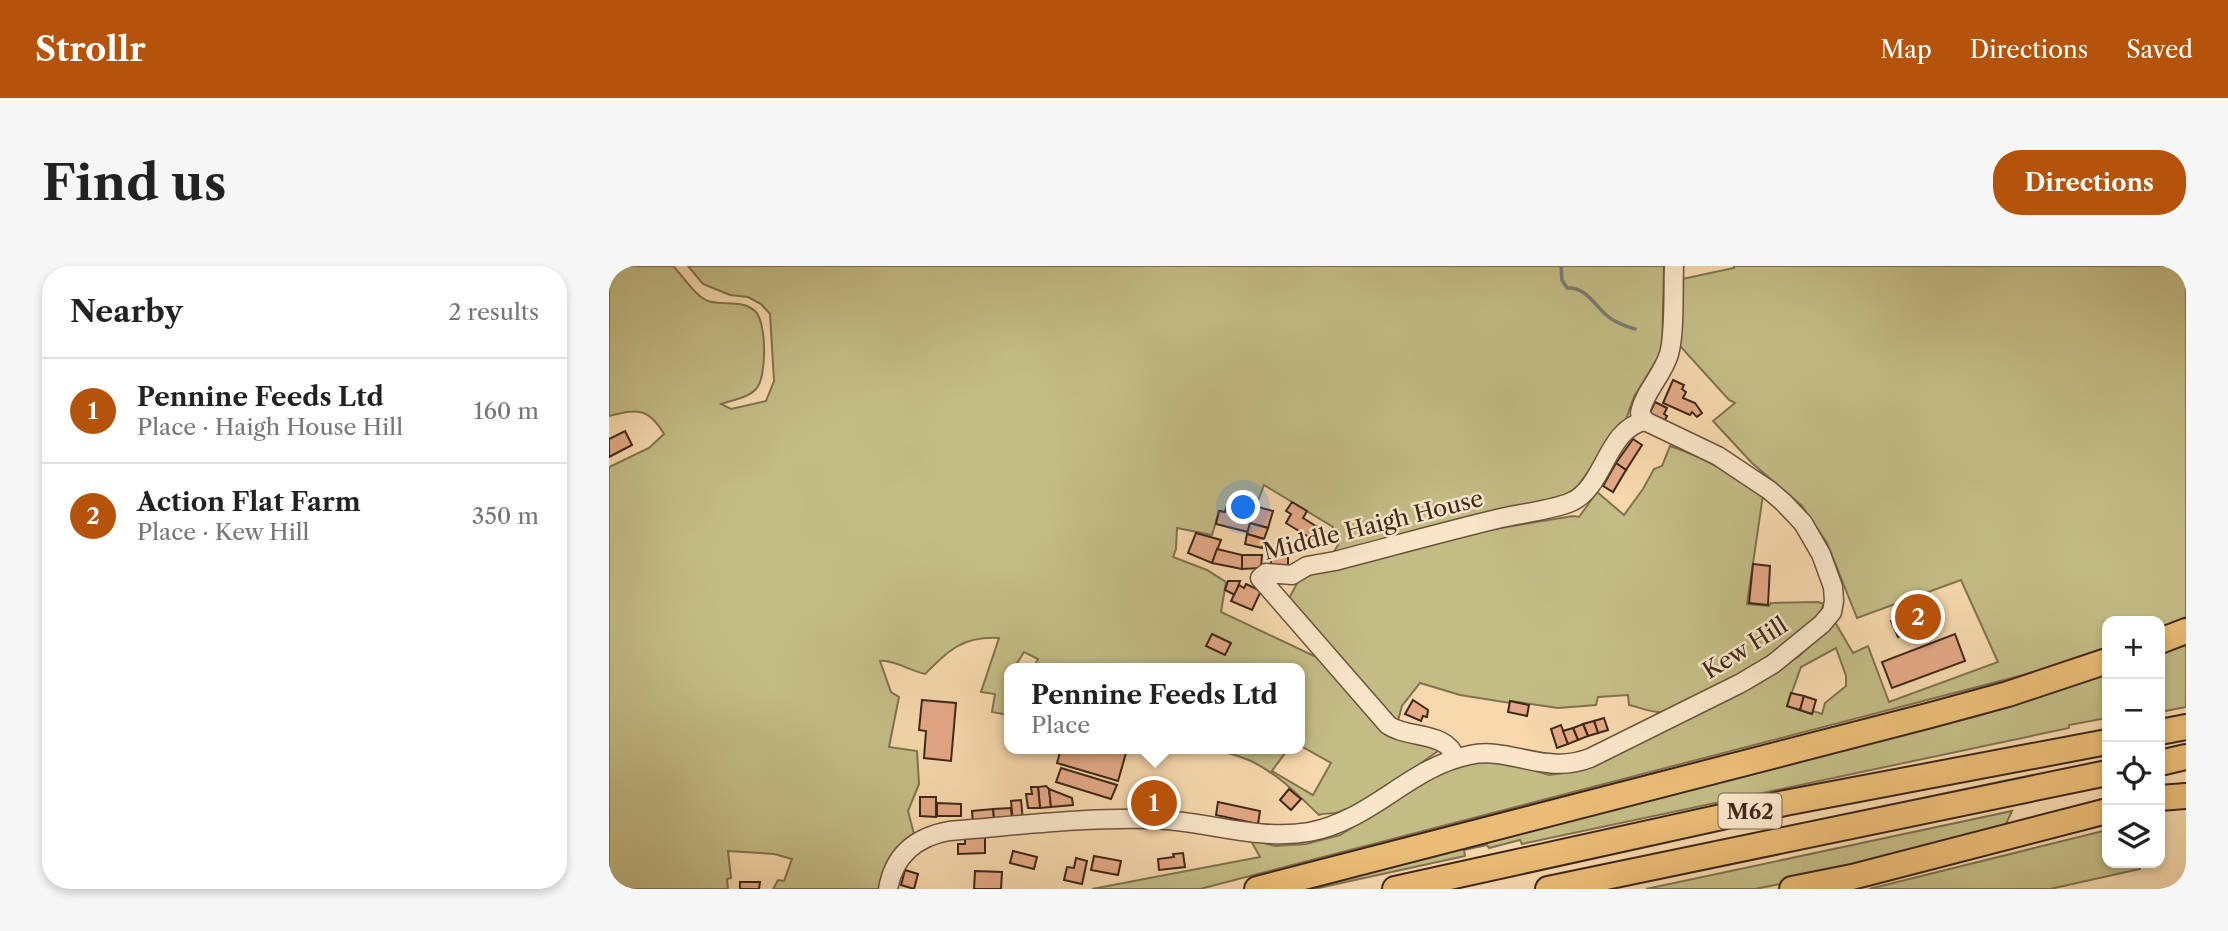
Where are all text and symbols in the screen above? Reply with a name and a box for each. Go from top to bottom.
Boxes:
text: Strollr [35,29,146,70]
text: Map [1880,35,1932,64]
text: Directions [1970,35,2088,64]
text: Saved [2126,35,2193,64]
button: Directions [1993,150,2186,215]
text: Find us [42,152,226,213]
text: Nearby [70,293,183,330]
text: 2 results [448,298,539,326]
text: Pennine Feeds Ltd [137,381,384,413]
text: 1 [88,397,98,425]
text: 160 m [474,397,539,425]
text: Place · Haigh House Hill [137,413,403,441]
street label: Middle Haigh House [1260,484,1486,566]
text: Action Flat Farm [137,486,361,518]
your location [1226,490,1260,524]
text: 2 [86,502,100,530]
text: 350 m [472,502,539,530]
text: Place · Kew Hill [137,518,309,546]
pin: 2 [1895,591,1941,643]
street label: Kew Hill [1697,611,1793,685]
map controls [2102,616,2165,868]
button: + [2102,616,2165,679]
popup [1004,663,1305,754]
text: Pennine Feeds Ltd [1031,679,1278,711]
button: − [2102,679,2165,742]
text: Place [1031,711,1090,739]
button: locate [2102,742,2165,805]
pin: 1 [1131,777,1177,829]
road number: M62 [1719,794,1781,828]
button: layers [2102,805,2165,868]

